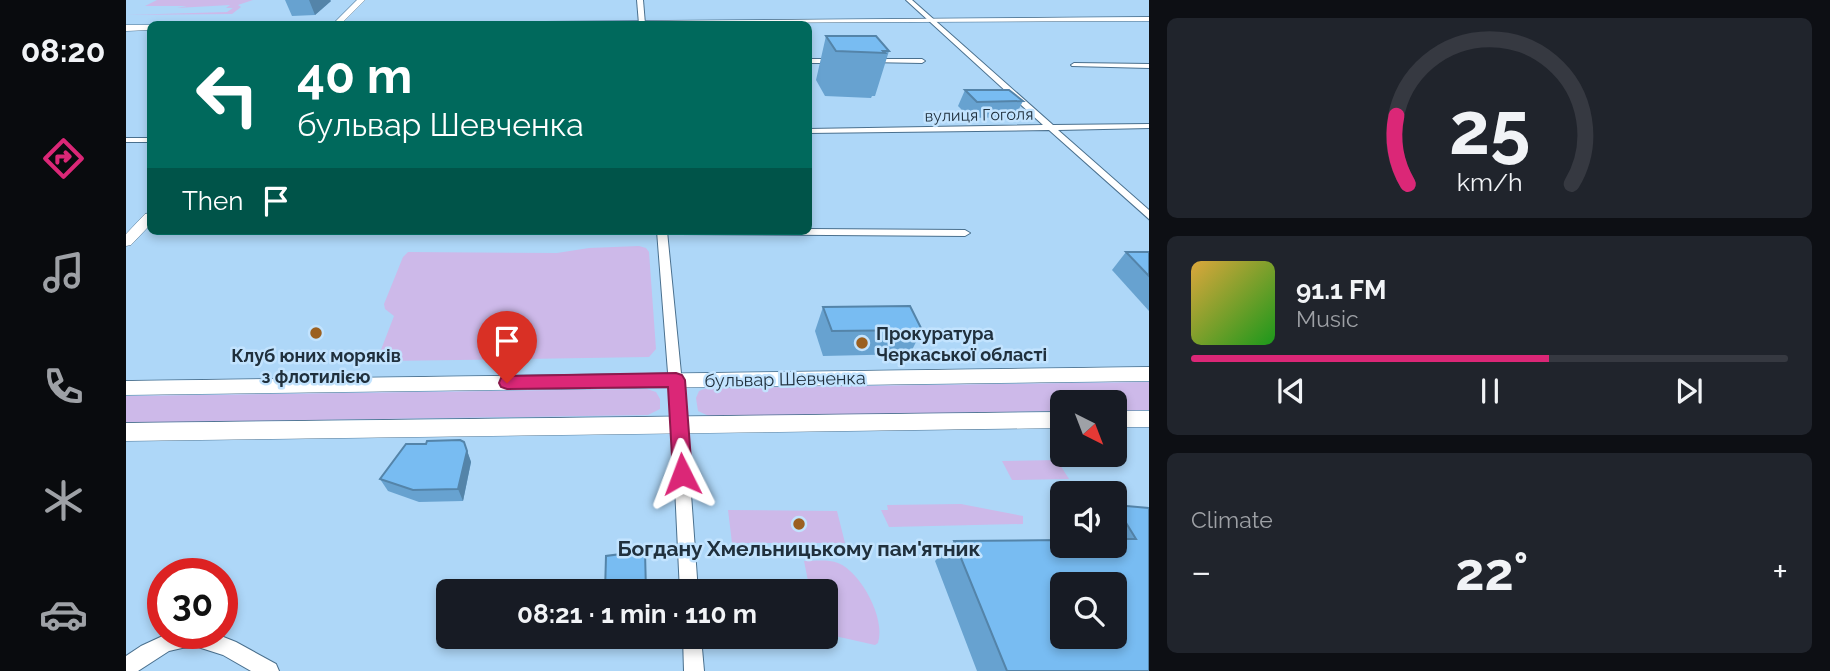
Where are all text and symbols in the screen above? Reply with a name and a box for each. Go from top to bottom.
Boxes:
text: 08:20 [21,32,105,69]
text: 40 m [297,47,412,104]
icon: left [182,49,273,140]
text: 25 [1449,86,1530,171]
street label: вулиця Гоголя [925,105,1033,125]
text: бульвар Шевченка [297,106,584,143]
icon: directions [39,134,88,183]
text: km/h [1457,167,1522,197]
icon: arrive [257,182,295,220]
text: Then [182,186,243,216]
icon: music [39,248,88,297]
text: 91.1 FM [1296,275,1387,305]
text: Music [1296,305,1359,332]
pin [477,311,537,383]
icon: arrive [488,322,526,360]
place label: Прокуратура Черкаської області [876,323,1047,365]
marker: Клуб юних моряків з флотилією [308,325,324,341]
marker: Прокуратура Черкаської області [854,335,870,351]
place label: Клуб юних моряків з флотилією [231,345,401,387]
icon: phone [39,362,88,411]
street label: бульвар Шевченка [704,367,866,391]
icon: previous [1272,372,1310,410]
icon: pause [1471,372,1509,410]
icon: next [1670,372,1708,410]
north arrow [1050,390,1127,467]
map controls [1050,390,1127,649]
position arrow [645,437,719,511]
icon: climate [39,476,88,525]
button: sound [1050,481,1127,558]
text: Climate [1191,506,1273,533]
marker: Богдану Хмельницькому пам'ятник [791,516,807,532]
place label: Богдану Хмельницькому пам'ятник [618,536,980,561]
text: 22° [1455,541,1528,602]
text: − [1191,549,1211,594]
text: + [1772,549,1788,594]
speed limit sign: 30 [147,558,238,649]
button: search [1050,572,1127,649]
icon: car [39,590,88,639]
text: 08:21 · 1 min · 110 m [517,599,757,629]

